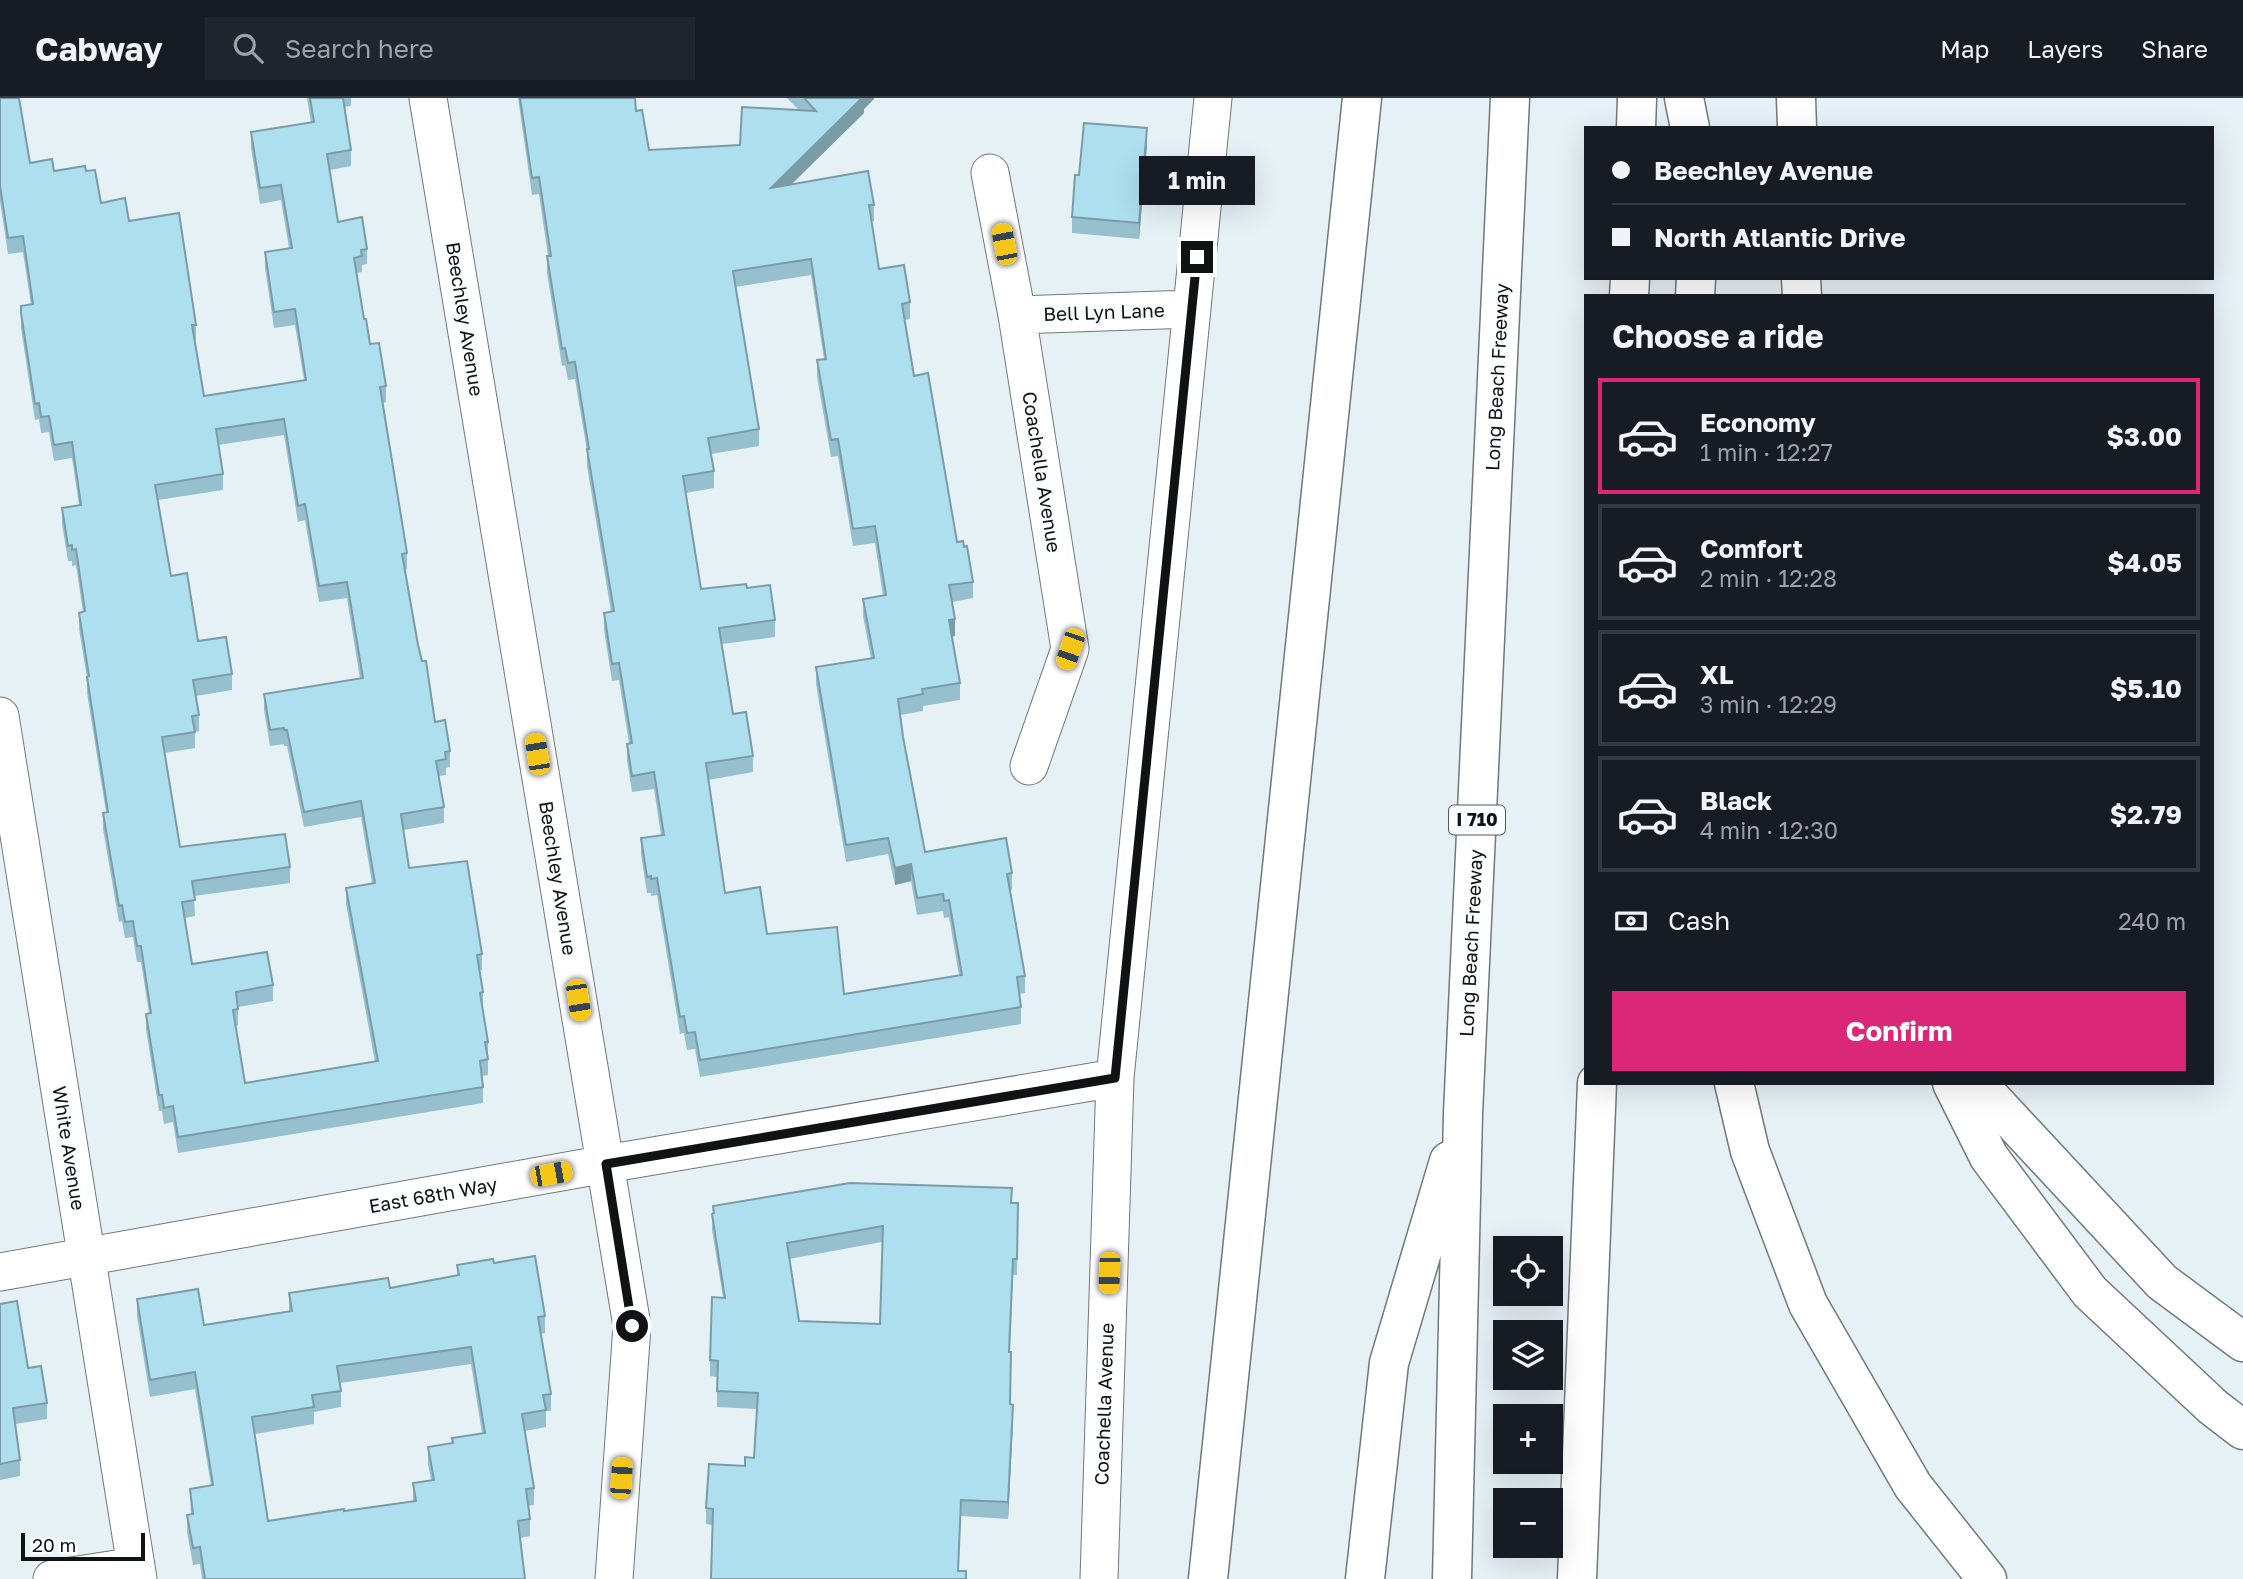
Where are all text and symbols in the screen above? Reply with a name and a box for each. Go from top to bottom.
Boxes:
search box [205,17,695,80]
text: Cabway [35,29,163,68]
icon: search [229,29,267,67]
text: Search here [285,33,434,64]
text: Map [1940,34,1989,63]
text: Layers [2027,34,2103,63]
text: Share [2141,34,2208,63]
text: Beechley Avenue [1654,155,1873,186]
callout: 1 min [1139,156,1255,204]
text: 1 min [1168,166,1226,194]
car [990,221,1019,267]
text: North Atlantic Drive [1654,222,1906,253]
street label: Beechley Avenue [442,240,489,398]
route end [1181,241,1213,273]
street label: Long Beach Freeway [1480,282,1513,471]
street label: Bell Lyn Lane [1043,298,1165,325]
text: Choose a ride [1612,317,1824,355]
street label: Coachella Avenue [1018,390,1067,554]
icon: car [1616,405,1679,468]
text: Economy [1700,407,1816,438]
text: $3.00 [2107,421,2182,452]
text: 1 min · 12:27 [1700,438,1833,466]
icon: car [1616,531,1679,594]
text: Comfort [1700,533,1803,564]
text: $4.05 [2107,547,2182,578]
text: 2 min · 12:28 [1700,564,1837,592]
car [1054,626,1087,672]
icon: car [1616,657,1679,720]
text: XL [1700,659,1734,690]
text: $5.10 [2110,673,2182,704]
text: 3 min · 12:29 [1700,690,1837,718]
car [524,732,551,776]
icon: car [1616,783,1679,846]
text: Black [1700,785,1772,816]
street label: Beechley Avenue [535,799,582,957]
text: $2.79 [2110,799,2182,830]
road number: I 710 [1449,806,1505,834]
text: 4 min · 12:30 [1700,816,1838,844]
street label: Long Beach Freeway [1454,848,1487,1037]
icon: cash [1612,902,1650,940]
text: Cash [1668,905,1730,936]
text: 240 m [2118,907,2186,935]
car [565,978,592,1022]
button: Confirm [1612,991,2186,1071]
street label: White Avenue [48,1084,91,1212]
car [529,1160,574,1188]
street label: East 68th Way [367,1172,499,1217]
map controls [1493,1236,1563,1558]
button: locate [1493,1236,1563,1306]
car [1098,1252,1121,1294]
route start [616,1310,648,1342]
button: layers [1493,1320,1563,1390]
street label: Coachella Avenue [1089,1322,1118,1486]
button: + [1493,1404,1563,1474]
car [610,1456,633,1500]
button: − [1493,1488,1563,1558]
scale bar [21,1530,145,1562]
text: 20 m [32,1533,76,1556]

